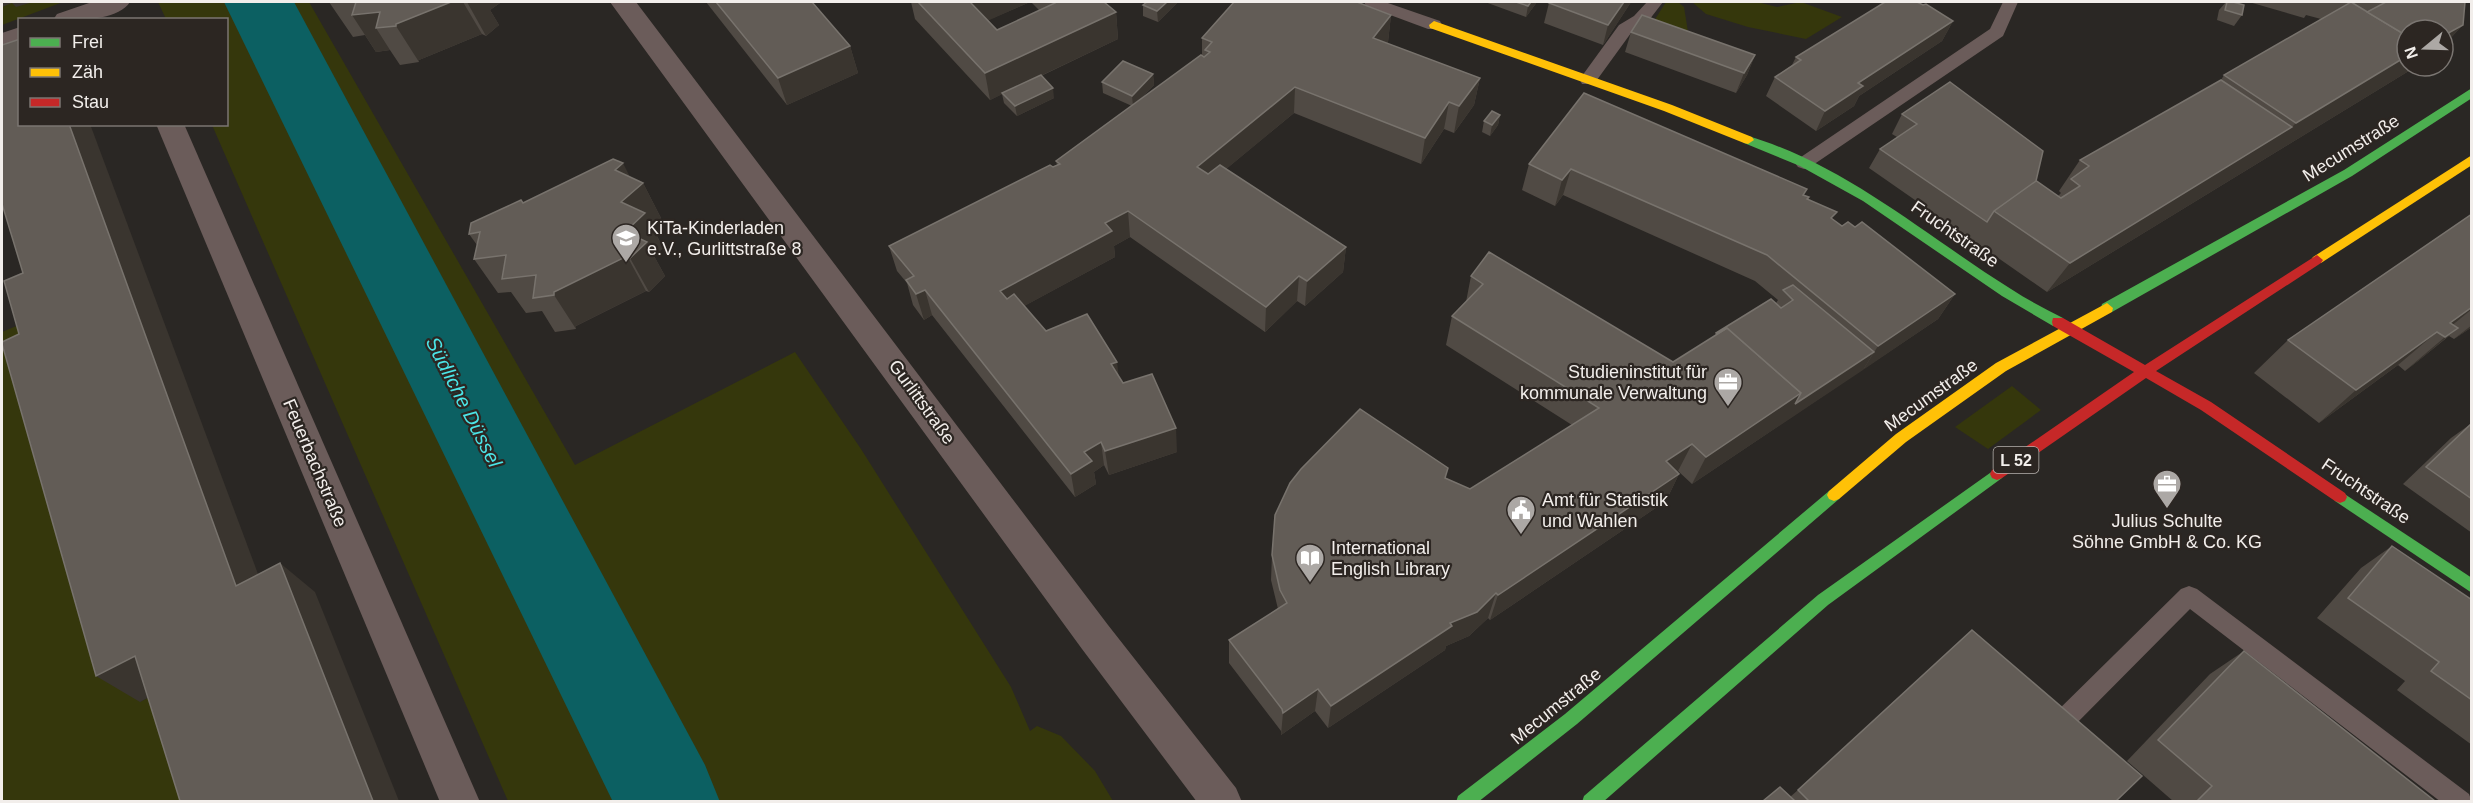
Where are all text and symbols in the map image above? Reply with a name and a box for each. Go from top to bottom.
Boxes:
legend [18,18,228,126]
north arrow [2395,18,2455,78]
text: Frei [72,32,103,52]
text: N [2401,44,2421,61]
text: Zäh [72,62,103,82]
text: Stau [72,92,109,112]
street label: Mecumstraße [2299,110,2403,186]
street label: Fruchtstraße [1907,197,2003,271]
place label: KiTa-Kinderladen e.V., Gurlittstraße 8 [647,218,801,259]
school or university icon: KiTa-Kinderladen e.V., Gurlittstraße 8 [610,222,642,264]
water label: Südliche Düssel [422,333,507,471]
street label: Mecumstraße [1881,355,1981,435]
street label: Gurlittstraße [885,356,959,448]
place label: Studieninstitut für kommunale Verwaltung [1520,362,1707,403]
office icon: Studieninstitut für kommunale Verwaltung [1712,366,1744,408]
street label: Feuerbachstraße [279,396,351,530]
road number: L 52 [1994,447,2038,473]
street label: Fruchtstraße [2318,454,2414,528]
office icon: Julius Schulte Söhne GmbH & Co. KG [2151,468,2183,510]
place label: Amt für Statistik und Wahlen [1542,490,1669,531]
public building icon: Amt für Statistik und Wahlen [1505,494,1537,536]
place label: Julius Schulte Söhne GmbH & Co. KG [2072,511,2262,552]
place label: International English Library [1331,538,1450,579]
library icon: International English Library [1294,542,1326,584]
street label: Mecumstraße [1507,664,1605,748]

